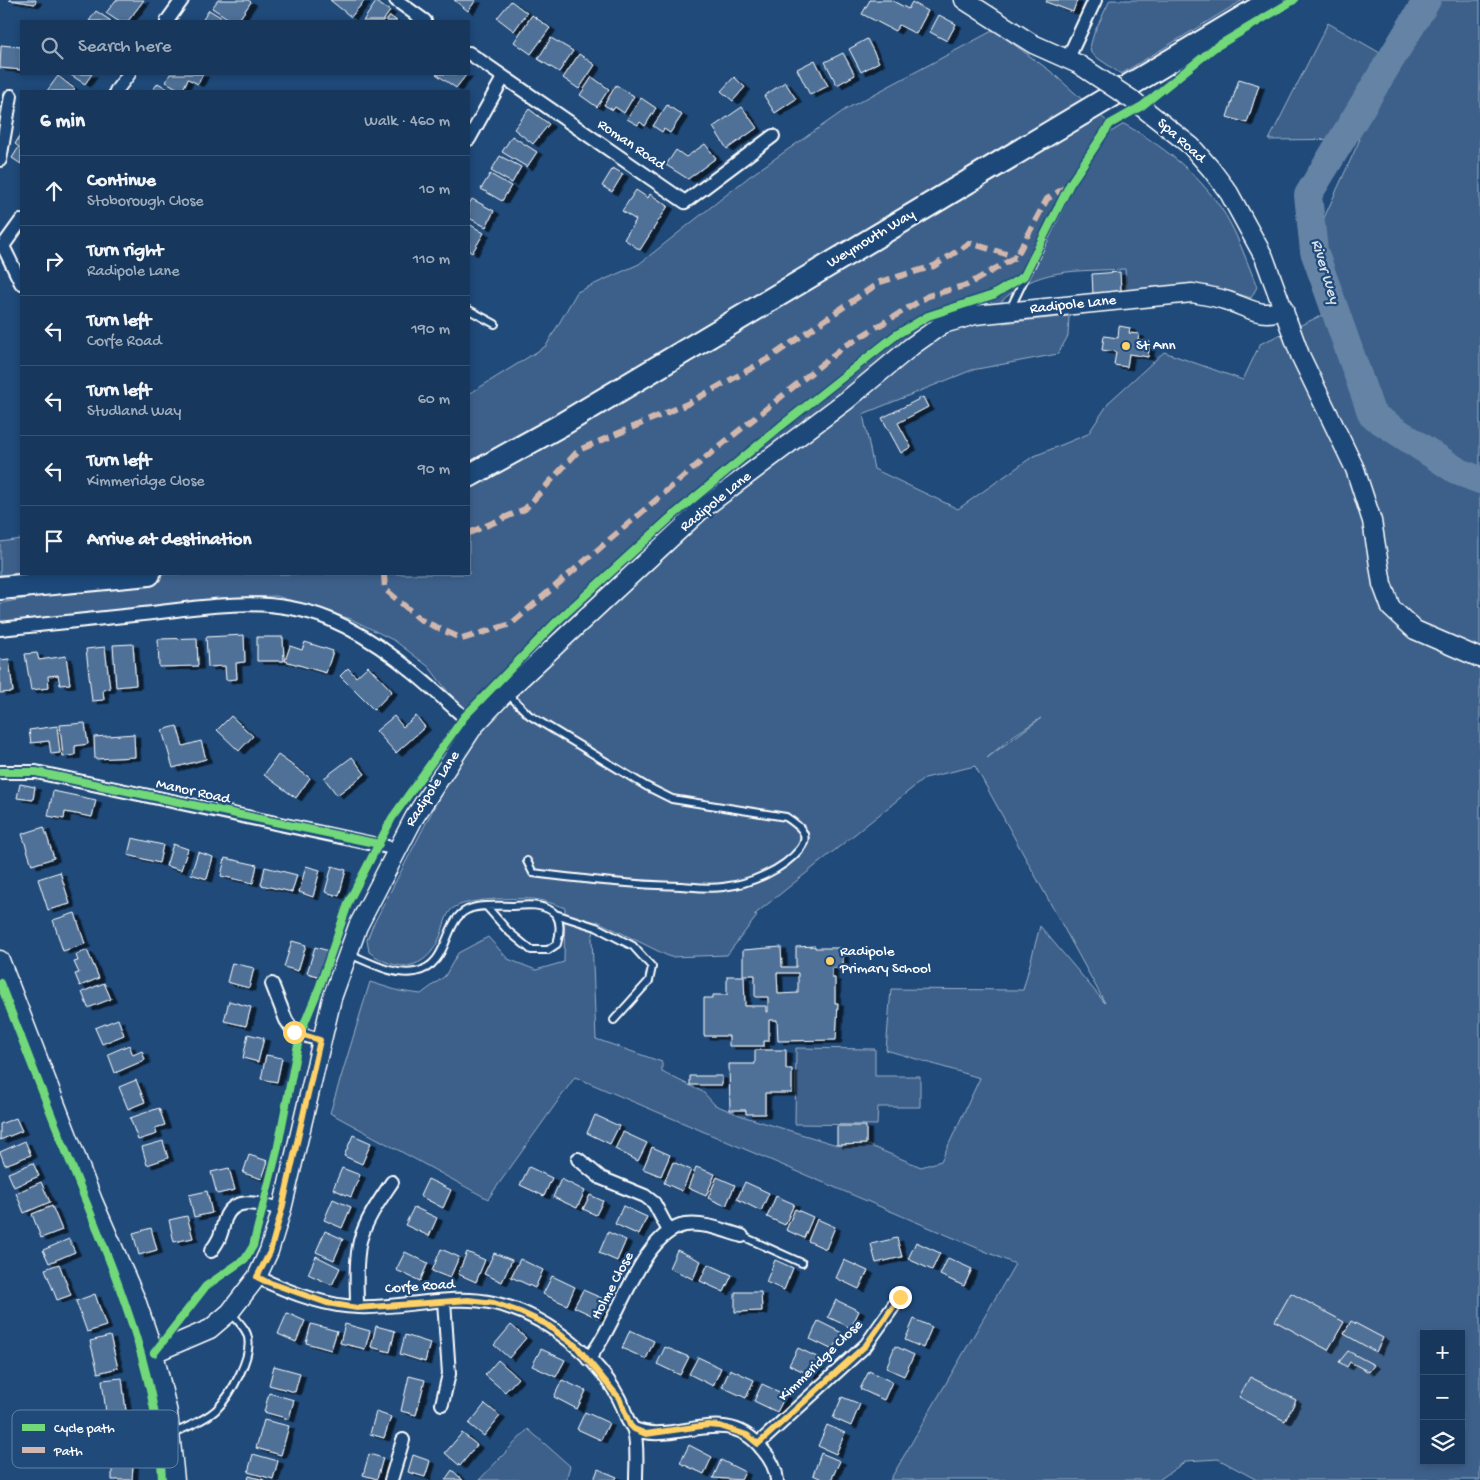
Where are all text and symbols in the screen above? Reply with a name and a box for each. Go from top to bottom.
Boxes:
search box [20,20,470,75]
icon: search [38,34,66,62]
text: Search here [78,36,172,59]
text: 6 min [40,110,85,135]
text: Walk · 460 m [364,113,450,132]
street label: Spa Road [1153,115,1210,168]
street label: Roman Road [594,116,669,175]
text: Continue [87,170,156,193]
icon: ahead [40,177,68,205]
text: 10 m [419,181,450,200]
text: Stoborough Close [87,193,204,212]
street label: Weymouth Way [824,205,919,272]
water label: River Wey [1305,237,1343,308]
text: Turn right [87,240,163,263]
icon: right [40,247,68,275]
text: 110 m [413,251,450,270]
text: Radipole Lane [87,263,179,282]
street label: Radipole Lane [1029,291,1117,318]
text: Turn left [87,310,151,333]
icon: left [40,317,68,345]
text: 190 m [411,321,450,340]
text: Corfe Road [87,333,162,352]
place label: St Ann [1136,337,1176,355]
marker: St Ann [1120,340,1132,352]
text: Turn left [87,380,151,403]
icon: left [40,387,68,415]
text: 60 m [418,391,450,410]
text: Studland Way [87,403,181,422]
text: Turn left [87,450,151,473]
icon: left [40,457,68,485]
text: 90 m [418,461,450,480]
street label: Radipole Lane [677,468,756,536]
text: Kimmeridge Close [87,473,205,492]
icon: arrive [40,527,68,555]
text: Arrive at destination [87,529,251,552]
street label: Radipole Lane [402,748,464,830]
street label: Manor Road [154,775,233,809]
place label: Radipole Primary School [839,943,931,978]
marker: Radipole Primary School [824,955,836,967]
route start [283,1021,306,1044]
street label: Holme Close [588,1249,638,1323]
street label: Corfe Road [385,1276,457,1298]
route end [889,1286,912,1309]
street label: Kimmeridge Close [775,1316,867,1406]
map controls [1420,1330,1465,1465]
button: + [1420,1330,1465,1375]
button: − [1420,1375,1465,1420]
legend [12,1410,178,1468]
button: layers [1420,1420,1465,1465]
text: Cycle path [54,1421,115,1438]
text: Path [53,1444,83,1461]

